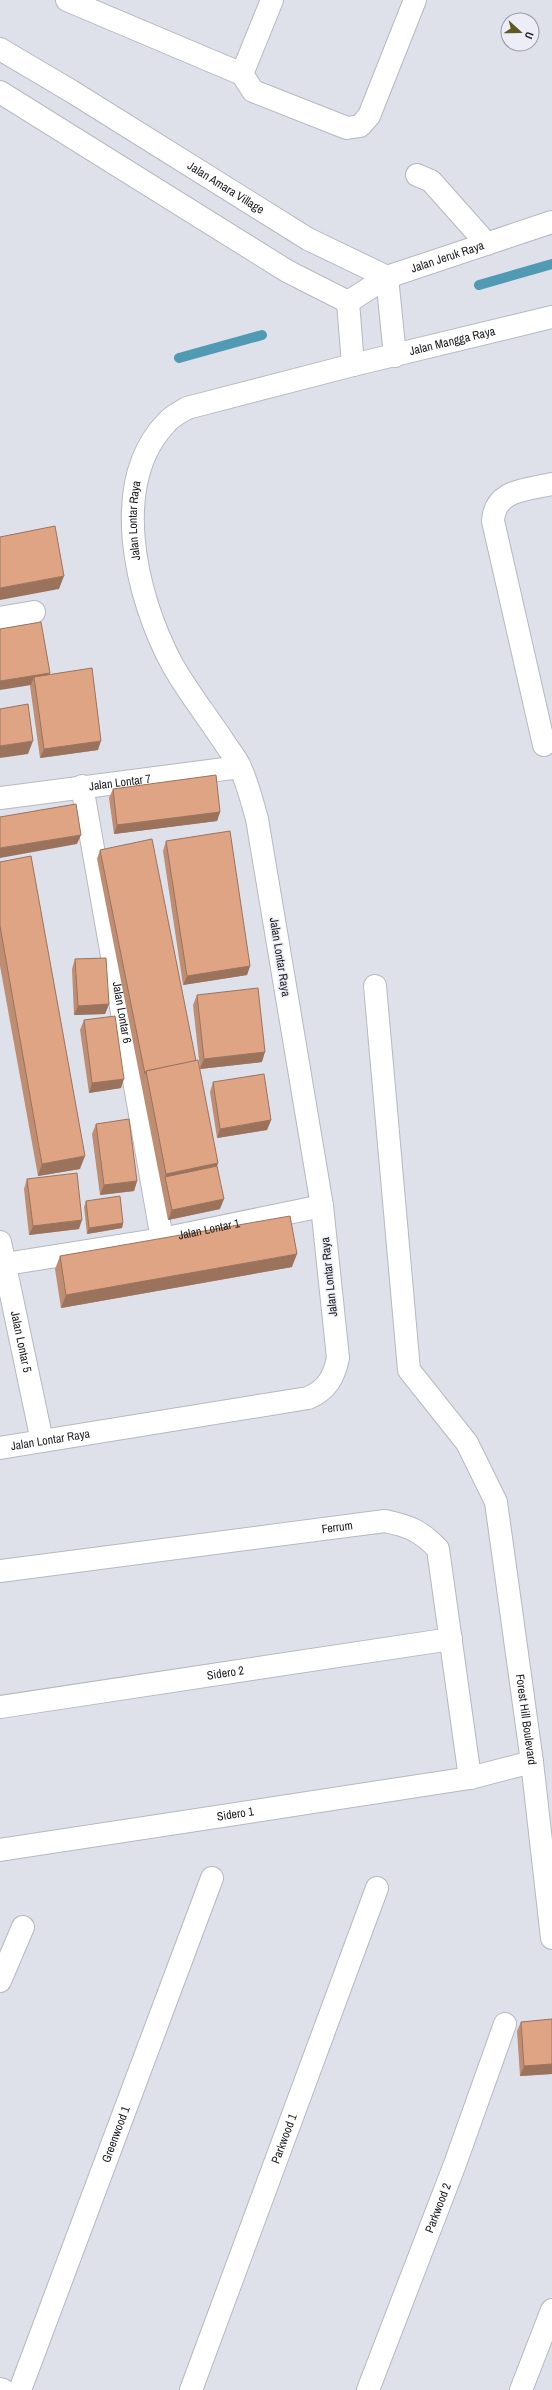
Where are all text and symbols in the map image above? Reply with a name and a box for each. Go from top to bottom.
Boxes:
north arrow [500,12,540,52]
text: U [522,30,537,41]
street label: Jalan Amara Village [184,158,267,218]
street label: Jalan Jeruk Raya [409,237,487,276]
street label: Jalan Mangga Raya [408,323,497,359]
street label: Jalan Lontar Raya [125,479,145,562]
street label: Jalan Lontar 7 [88,770,153,794]
street label: Jalan Lontar Raya [266,916,294,998]
street label: Jalan Lontar 6 [109,980,135,1045]
street label: Jalan Lontar 1 [177,1215,242,1243]
street label: Jalan Lontar Raya [317,1236,341,1318]
street label: Jalan Lontar 5 [7,1310,35,1375]
street label: Jalan Lontar Raya [10,1425,92,1454]
street label: Ferrum [321,1517,354,1537]
street label: Sidero 2 [206,1662,245,1684]
street label: Forest Hill Boulevard [512,1673,540,1766]
street label: Sidero 1 [216,1803,255,1825]
street label: Greenwood 1 [98,2103,134,2165]
street label: Parkwood 1 [268,2111,301,2166]
street label: Parkwood 2 [421,2181,455,2235]

